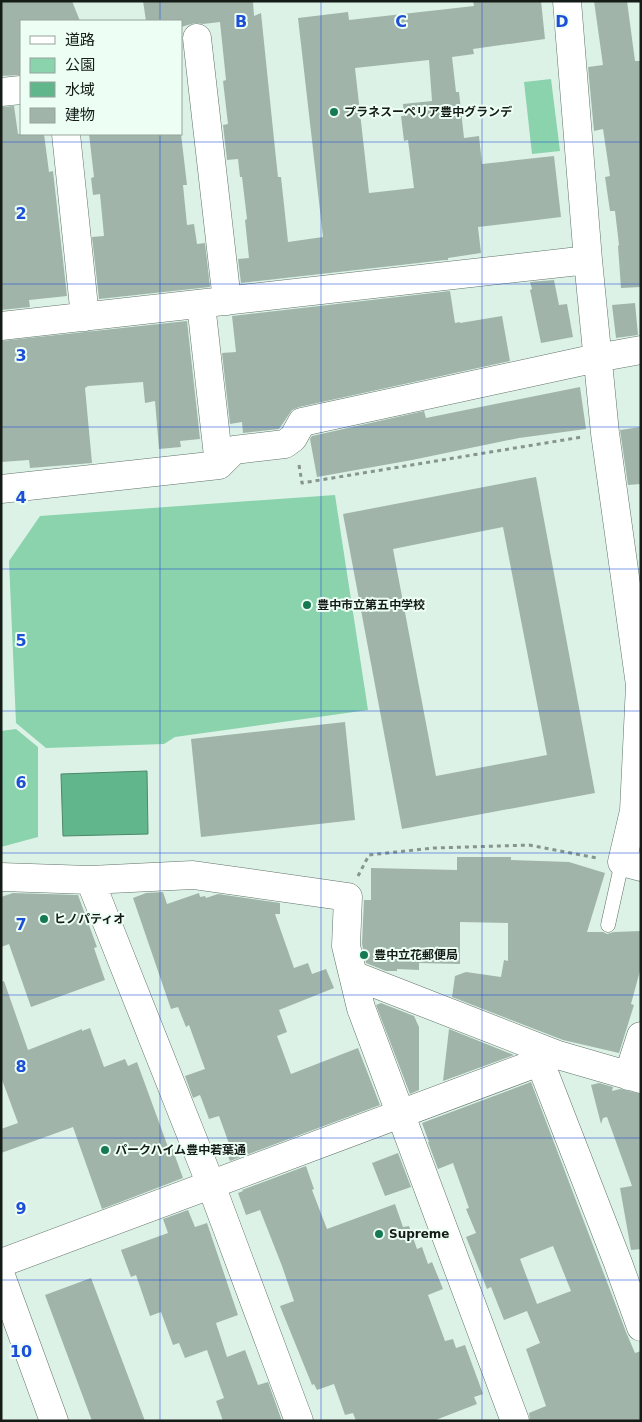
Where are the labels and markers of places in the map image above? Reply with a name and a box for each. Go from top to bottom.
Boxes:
place label: プラネスーペリア豊中グランデ [344,105,513,119]
marker: プラネスーペリア豊中グランデ [328,106,340,118]
place label: 豊中市立第五中学校 [317,598,425,612]
marker: 豊中市立第五中学校 [301,599,313,611]
place label: ヒノパティオ [54,912,125,926]
marker: ヒノパティオ [38,913,50,925]
place label: 豊中立花郵便局 [374,948,458,962]
marker: 豊中立花郵便局 [358,949,370,961]
place label: パークハイム豊中若葉通 [115,1143,246,1157]
marker: パークハイム豊中若葉通 [99,1144,111,1156]
place label: Supreme [389,1227,449,1241]
marker: Supreme [373,1228,385,1240]

